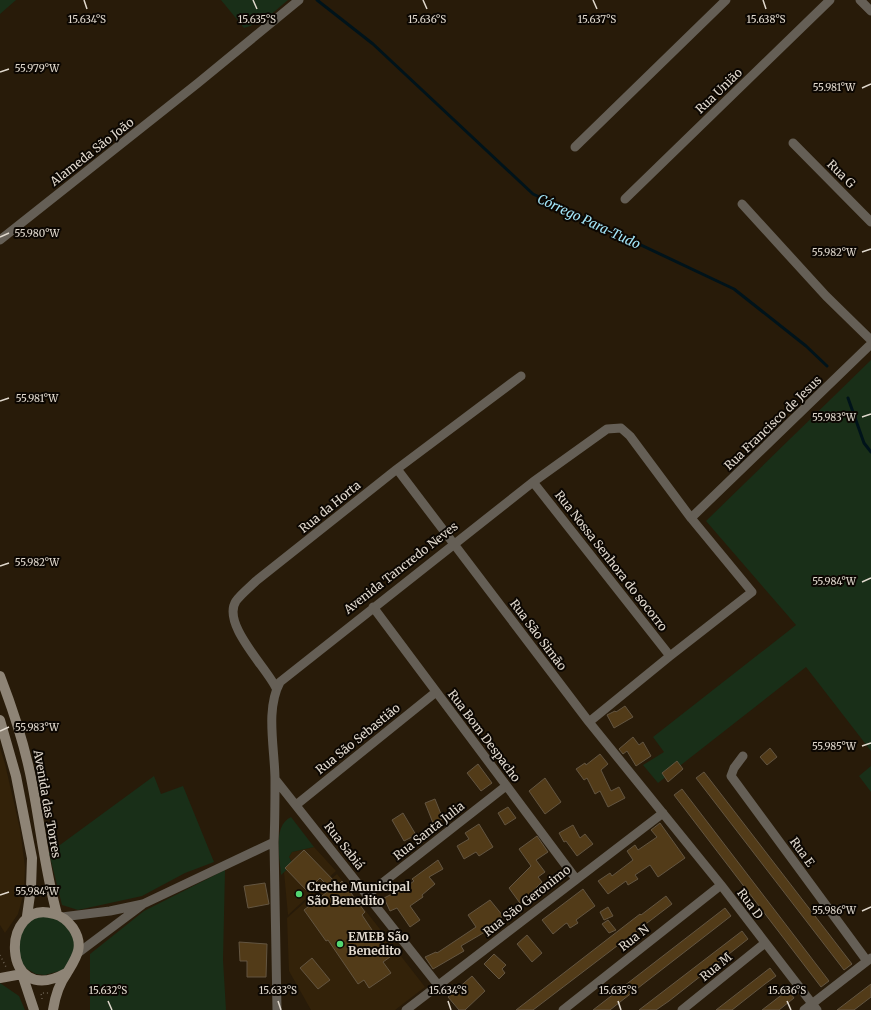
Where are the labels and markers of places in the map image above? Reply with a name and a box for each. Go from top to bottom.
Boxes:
place label: Creche Municipal São Benedito [307,879,410,908]
marker: Creche Municipal São Benedito [294,889,304,899]
place label: EMEB São Benedito [348,929,409,958]
marker: EMEB São Benedito [335,939,345,949]

